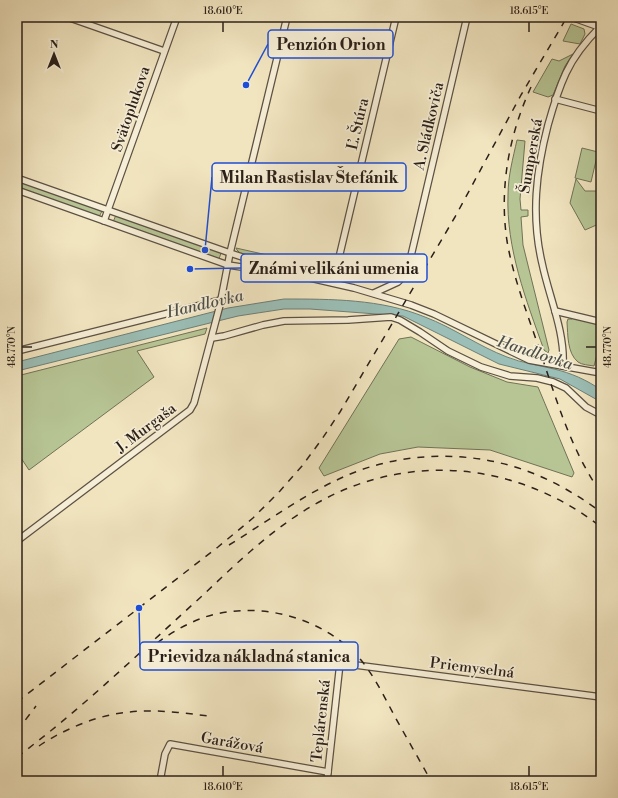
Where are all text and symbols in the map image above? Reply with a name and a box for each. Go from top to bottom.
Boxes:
text: 18.610°E [203,5,243,17]
text: 18.615°E [510,5,548,17]
callout: Penzión Orion [268,30,393,58]
north arrow [34,34,74,74]
text: Penzión Orion [276,35,386,55]
text: N [50,38,59,52]
street label: Svätoplukova [107,63,155,154]
street label: A. Sládkoviča [409,80,448,173]
street label: Ľ. Štúra [342,95,373,152]
street label: Šumperská [514,117,547,195]
callout: Milan Rastislav Štefánik [212,163,406,191]
text: Milan Rastislav Štefánik [220,166,400,188]
callout: Známi velikáni umenia [241,254,427,282]
text: Známi velikáni umenia [249,259,419,279]
water label: Handlovka [164,285,245,323]
text: 48.770°N [6,326,18,368]
text: 48.770°N [602,326,614,368]
water label: Handlovka [494,331,575,375]
street label: J. Murgaša [111,399,180,458]
callout: Prievidza nákladná stanica [140,642,358,670]
text: Prievidza nákladná stanica [148,647,351,667]
street label: Priemyselná [429,653,516,683]
street label: Teplárenská [307,678,335,763]
street label: Garážová [199,728,265,758]
text: 18.610°E [203,781,243,793]
text: 18.615°E [510,781,548,793]

